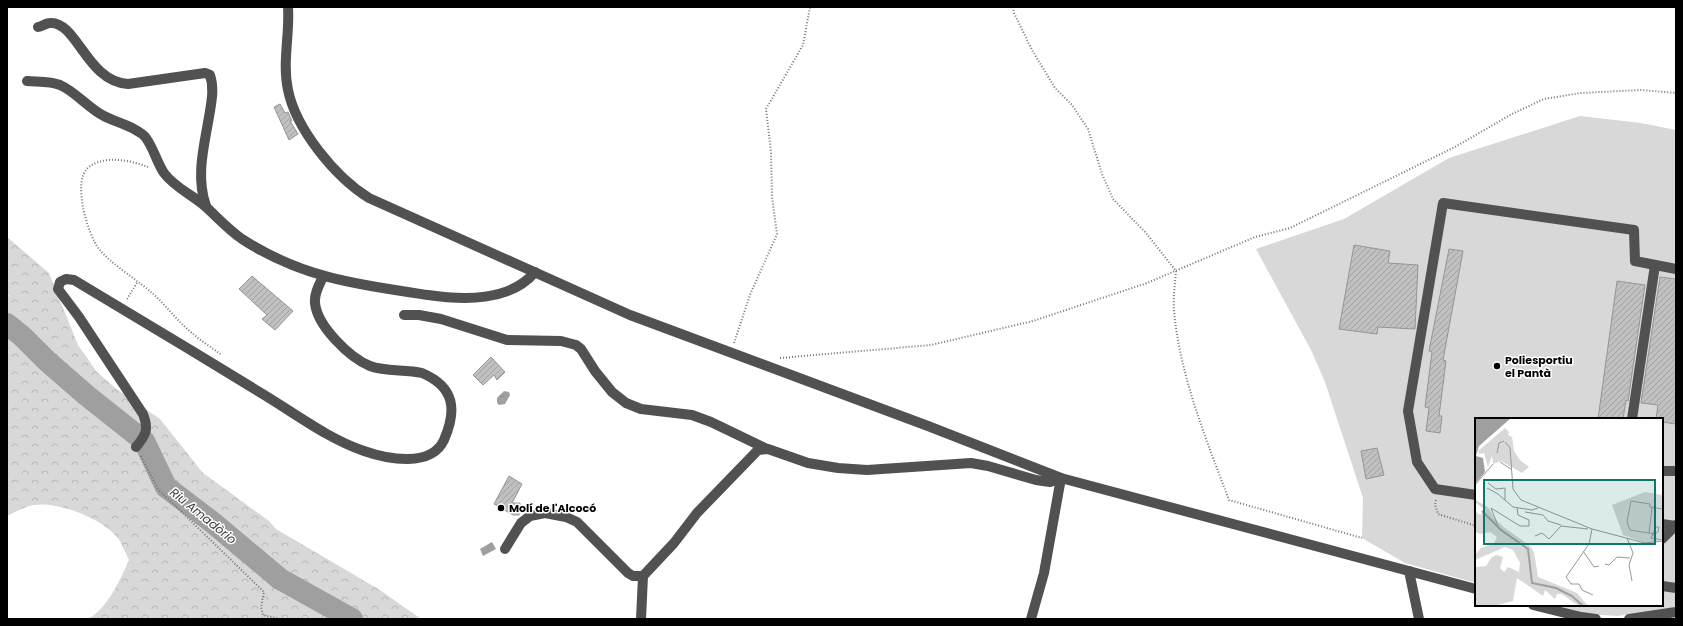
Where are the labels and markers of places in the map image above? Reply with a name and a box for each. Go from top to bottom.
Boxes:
place label: Poliesportiu el Pantà [1505,352,1573,381]
marker: Poliesportiu el Pantà [1492,361,1502,371]
place label: Molí de l'Alcocó [509,500,596,516]
marker: Molí de l'Alcocó [496,503,506,513]

